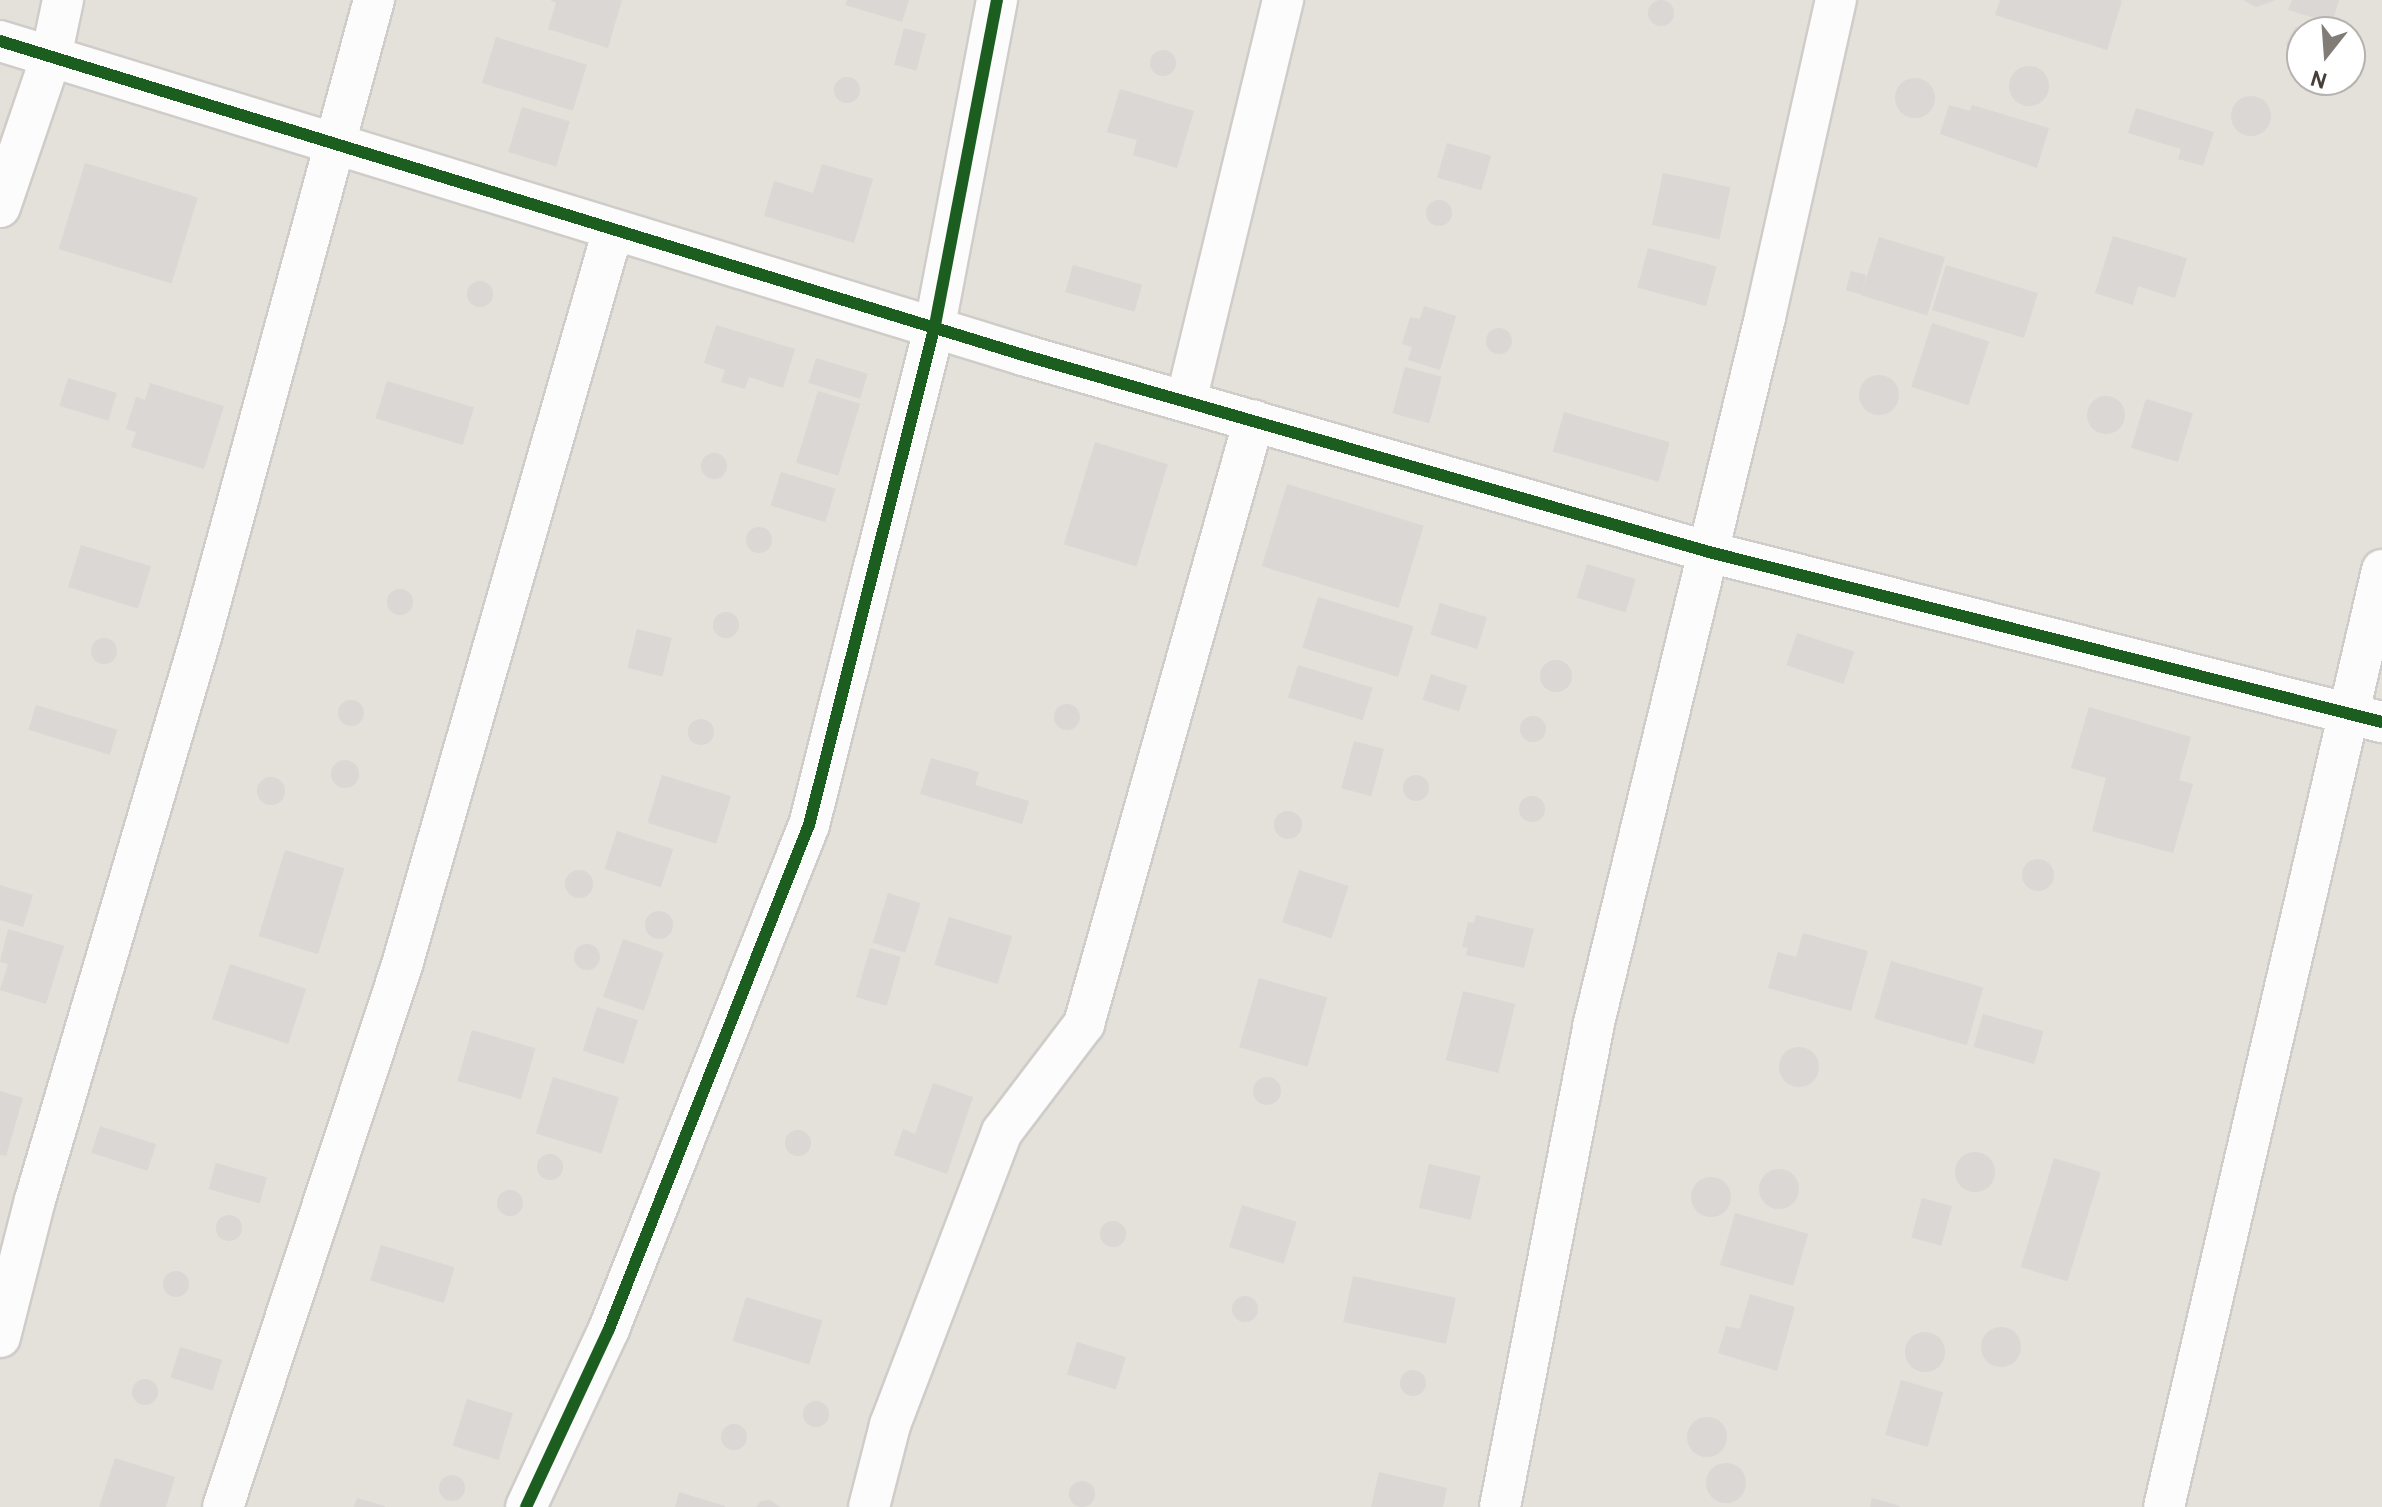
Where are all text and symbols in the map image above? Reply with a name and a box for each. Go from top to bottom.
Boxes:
north arrow [2286,16,2366,96]
text: N [2308,62,2331,93]

